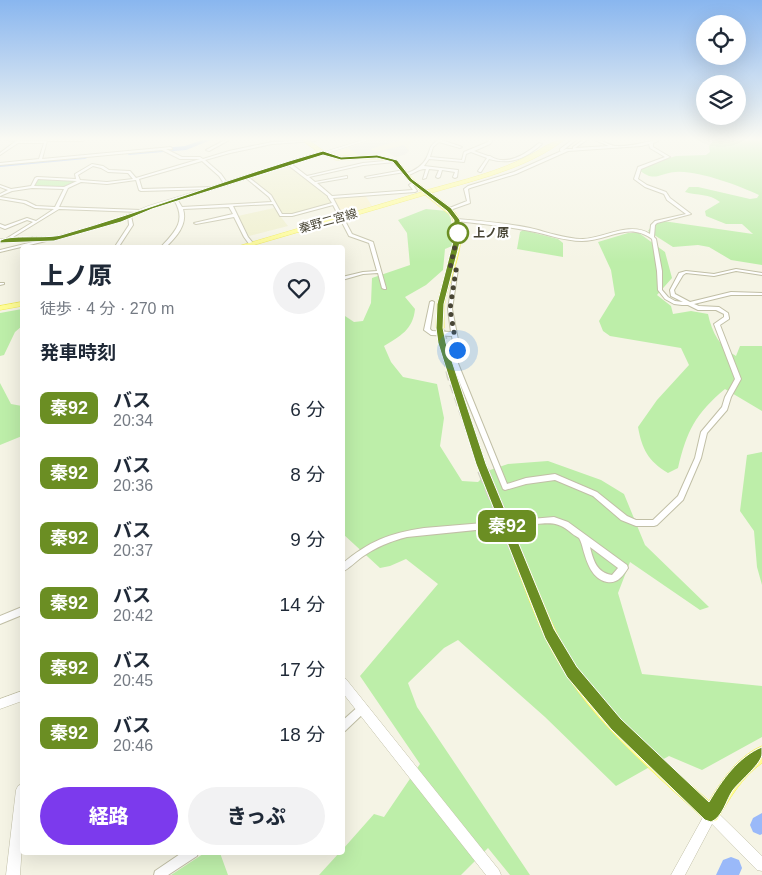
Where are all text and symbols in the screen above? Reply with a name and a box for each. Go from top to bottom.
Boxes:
map controls [696,15,746,125]
button: locate [696,15,746,65]
button: layers [696,75,746,125]
street label: 秦野二宮線 [297,206,359,236]
marker: 上ノ原 [447,222,469,244]
place label: 上ノ原 [473,226,509,240]
text: 上ノ原 [40,262,112,289]
button: heart [273,262,325,314]
text: 徒歩 · 4 分 · 270 m [40,300,174,317]
your location [445,338,470,363]
text: 発車時刻 [40,342,116,363]
text: バス [113,390,151,411]
text: 秦92 [50,398,88,418]
text: 6 分 [290,399,325,420]
text: 20:34 [113,412,153,429]
text: バス [113,455,151,476]
text: 秦92 [50,463,88,483]
text: 8 分 [290,464,325,485]
text: 20:36 [113,477,153,494]
line badge: 秦92 [478,510,536,542]
text: 秦92 [488,516,526,536]
text: バス [113,520,151,541]
text: 秦92 [50,528,88,548]
text: 9 分 [290,529,325,550]
text: 20:37 [113,542,153,559]
text: バス [113,585,151,606]
text: 秦92 [50,593,88,613]
text: 14 分 [280,594,325,615]
text: 20:42 [113,607,153,624]
text: バス [113,650,151,671]
text: 秦92 [50,658,88,678]
text: 17 分 [280,659,325,680]
text: 20:45 [113,672,153,689]
text: バス [113,715,151,736]
text: 秦92 [50,723,88,743]
text: 18 分 [280,724,325,745]
text: 20:46 [113,737,153,754]
button: 経路 [40,787,178,845]
button: きっぷ [188,787,325,845]

